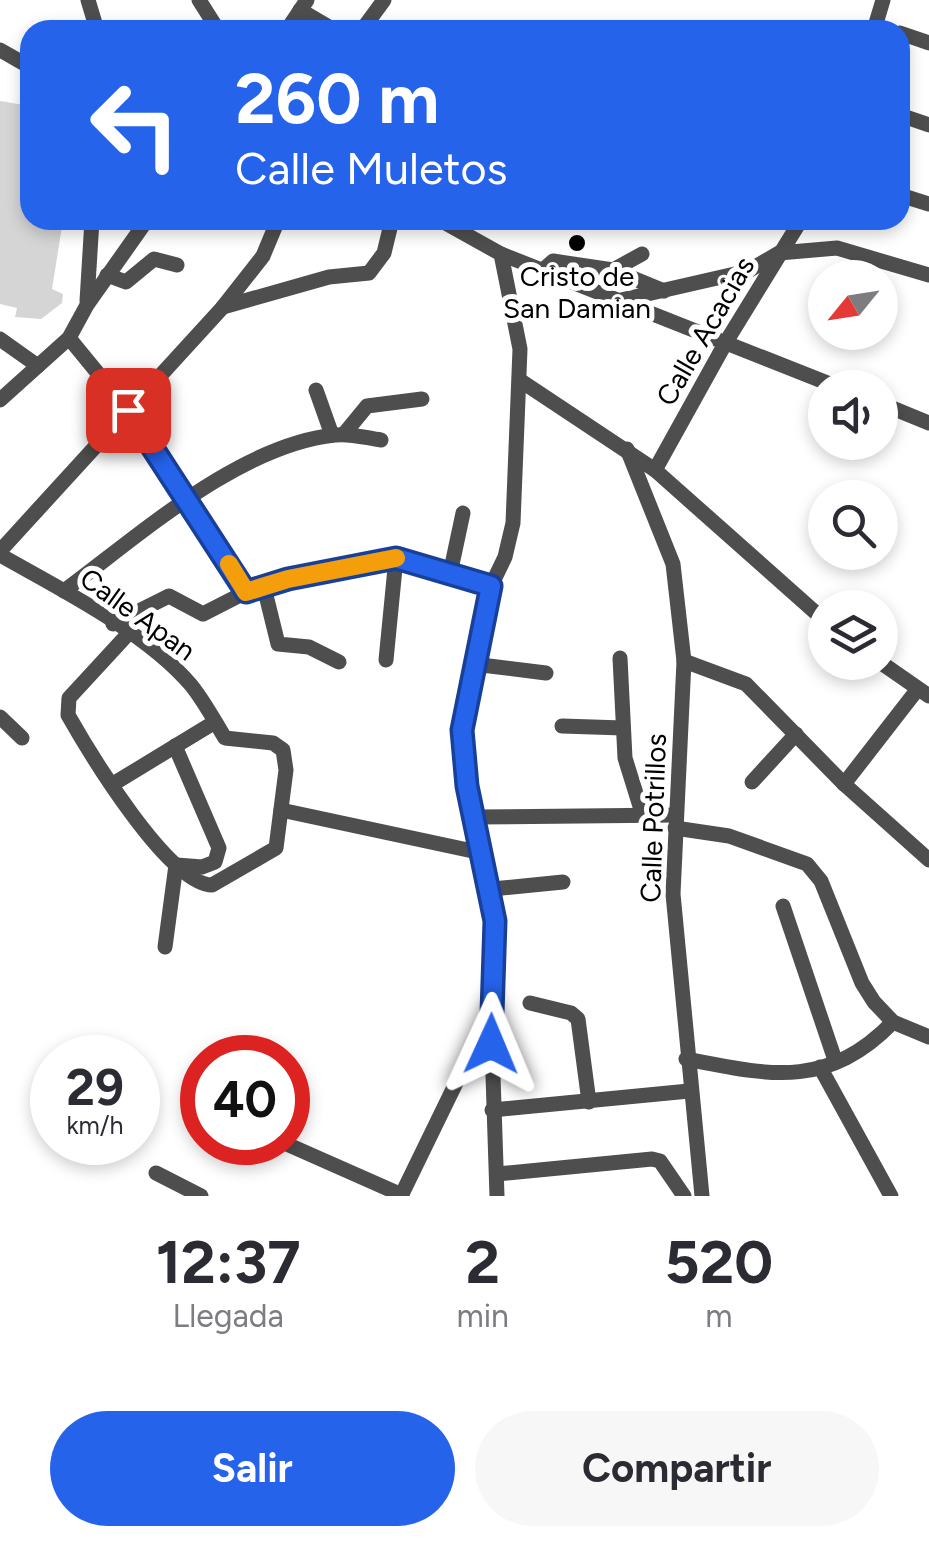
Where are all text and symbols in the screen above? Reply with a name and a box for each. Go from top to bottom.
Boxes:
text: 260 m [235,56,439,141]
icon: left [70,60,200,190]
text: Calle Muletos [235,141,508,195]
marker: Cristo de San Damian [566,232,588,254]
street label: Calle Acacias [649,251,761,411]
place label: Cristo de San Damian [503,259,651,325]
north arrow [808,260,898,350]
map controls [808,260,898,680]
pin [86,368,171,453]
button: sound [808,370,898,460]
icon: arrive [101,383,156,438]
button: search [808,480,898,570]
street label: Calle Apan [74,561,202,667]
button: layers [808,590,898,680]
street label: Calle Potrillos [633,733,673,903]
position arrow [439,992,543,1096]
speed limit sign: 40 [180,1035,310,1165]
text: 29 [66,1057,124,1118]
text: km/h [66,1110,124,1140]
text: 12:37 [156,1226,301,1298]
text: 2 [465,1226,500,1298]
text: 520 [665,1226,773,1298]
text: Llegada [173,1297,284,1335]
text: min [456,1297,509,1335]
text: m [705,1297,733,1335]
button: Salir [50,1411,455,1526]
button: Compartir [475,1411,879,1526]

